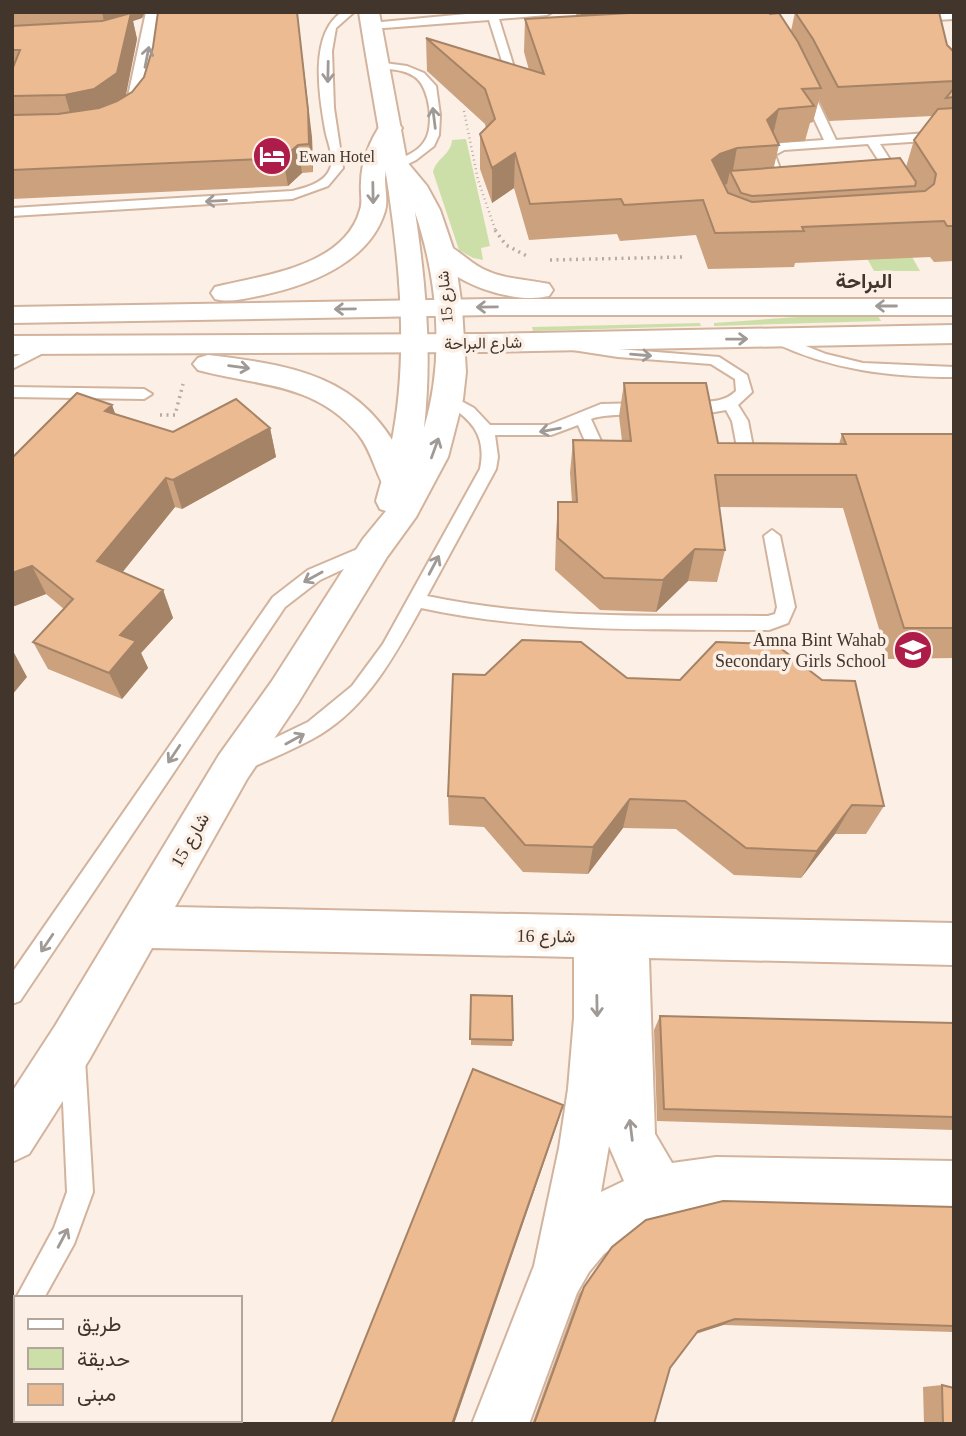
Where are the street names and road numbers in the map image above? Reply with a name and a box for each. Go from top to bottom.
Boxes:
street label: شارع 15 [434,270,459,324]
street label: شارع البراحة [444,334,522,355]
street label: شارع 15 [167,810,215,871]
street label: شارع 16 [516,925,576,949]

